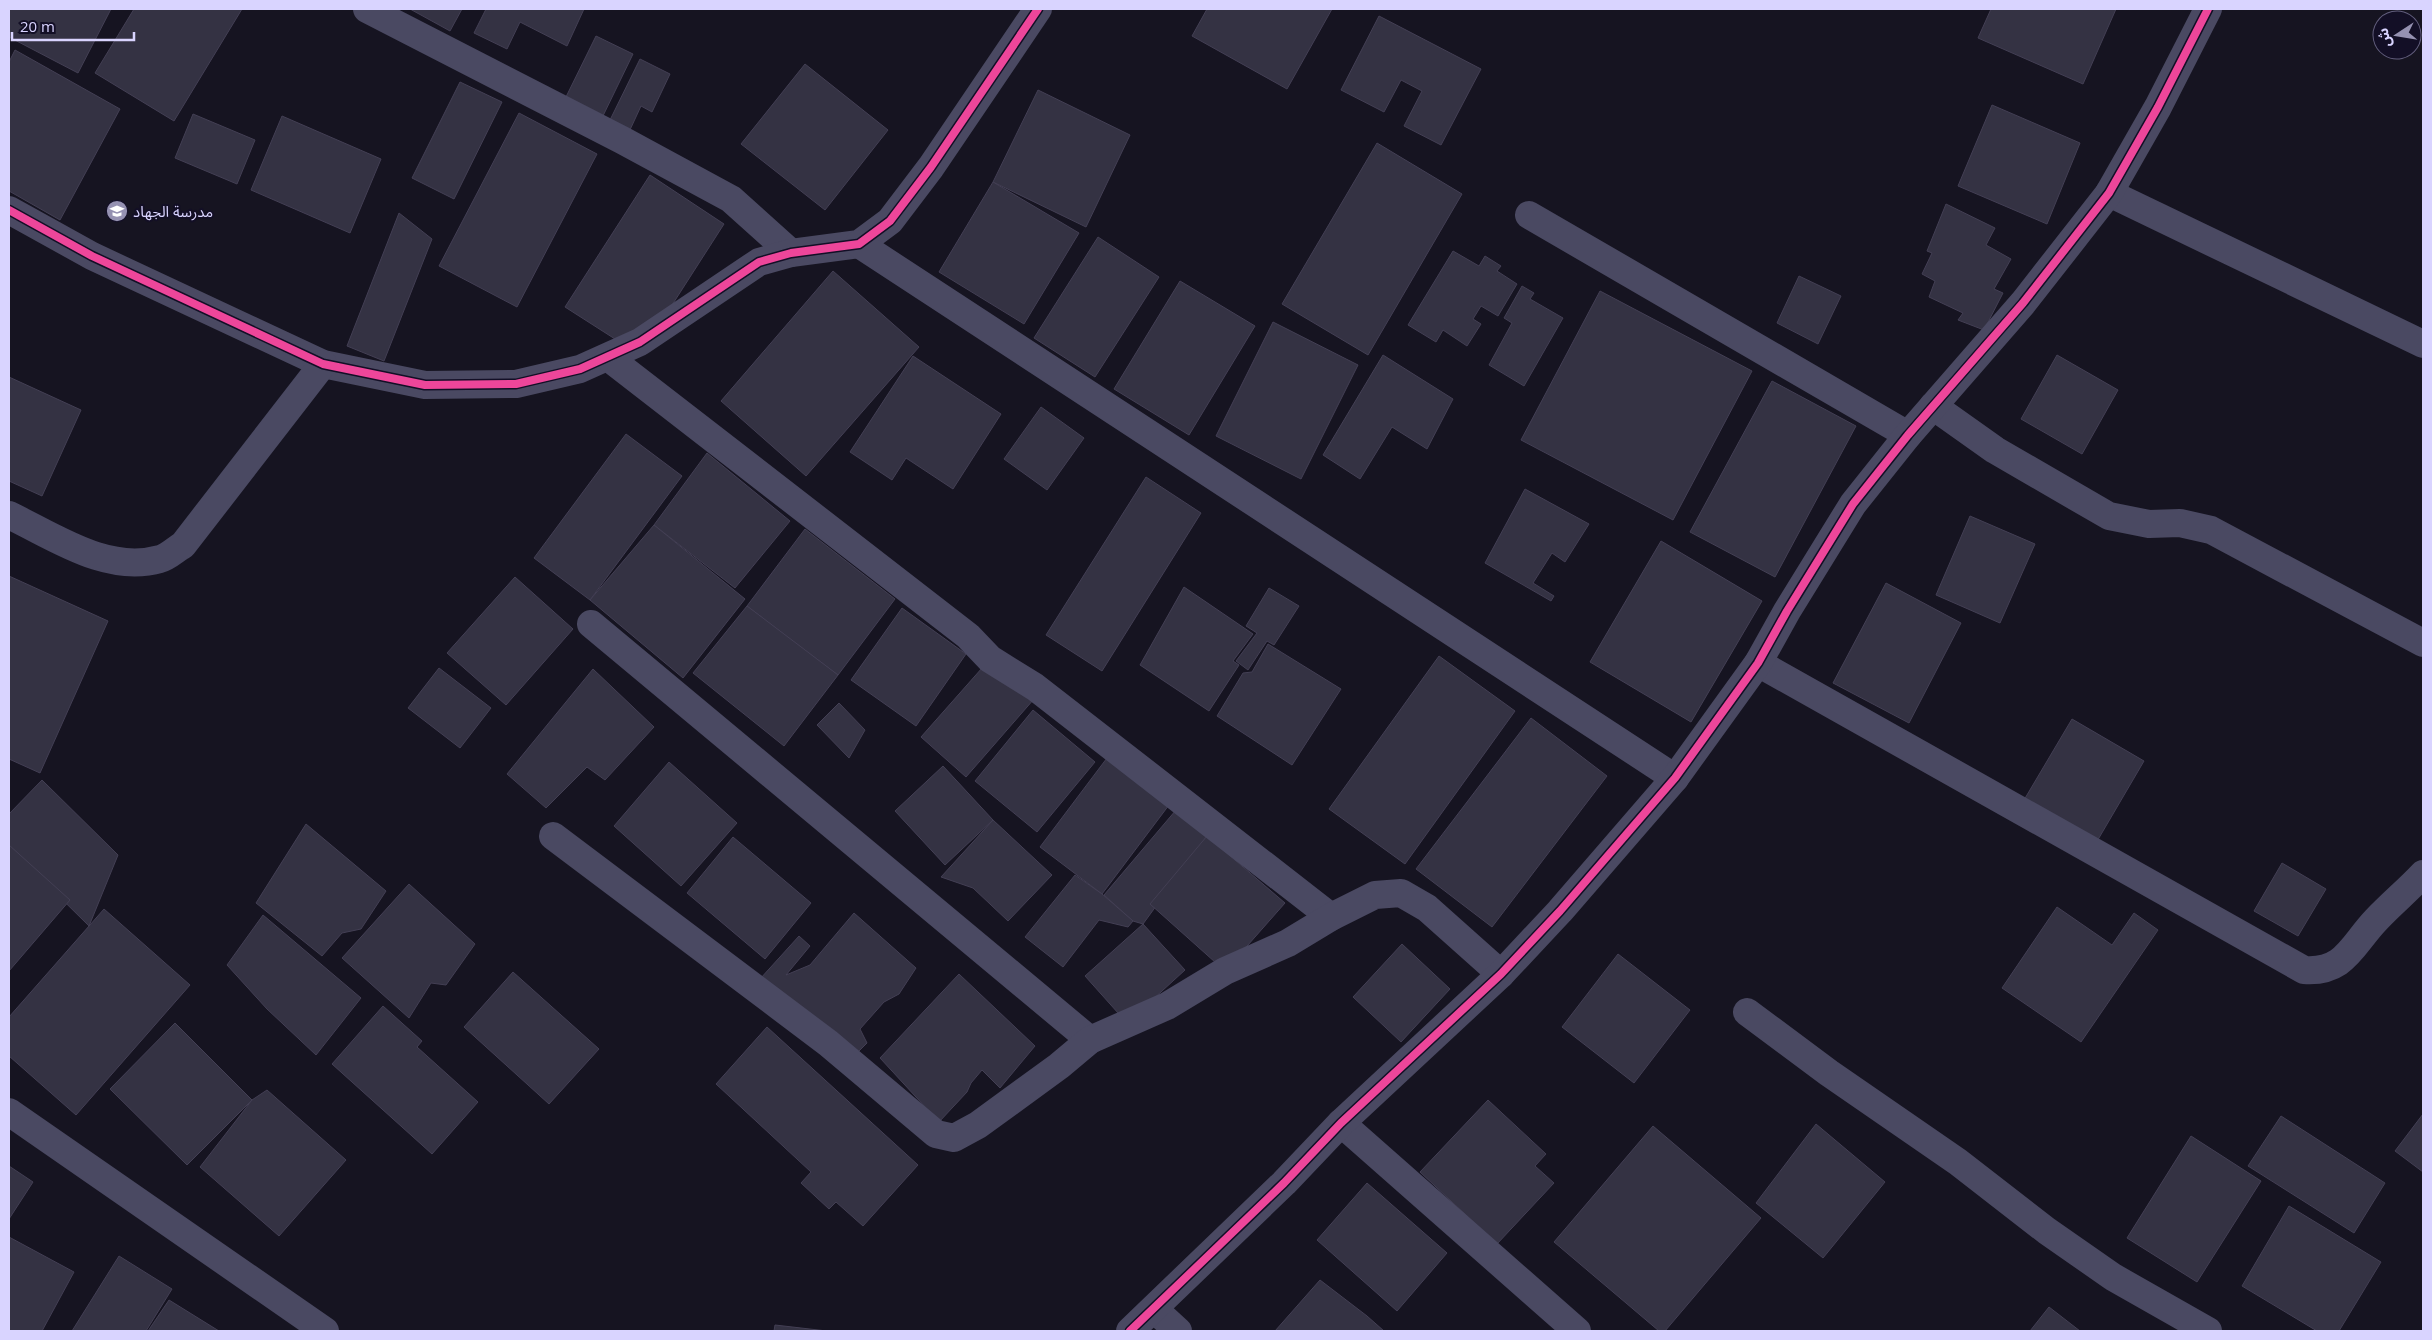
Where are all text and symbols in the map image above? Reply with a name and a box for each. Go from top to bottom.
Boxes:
scale bar [12,10,135,42]
north arrow [2372,10,2422,60]
text: 20 m [20,16,55,36]
text: ش [2373,26,2395,49]
school or university icon: مدرسة الجهاد [105,199,129,223]
place label: مدرسة الجهاد [133,201,213,221]

